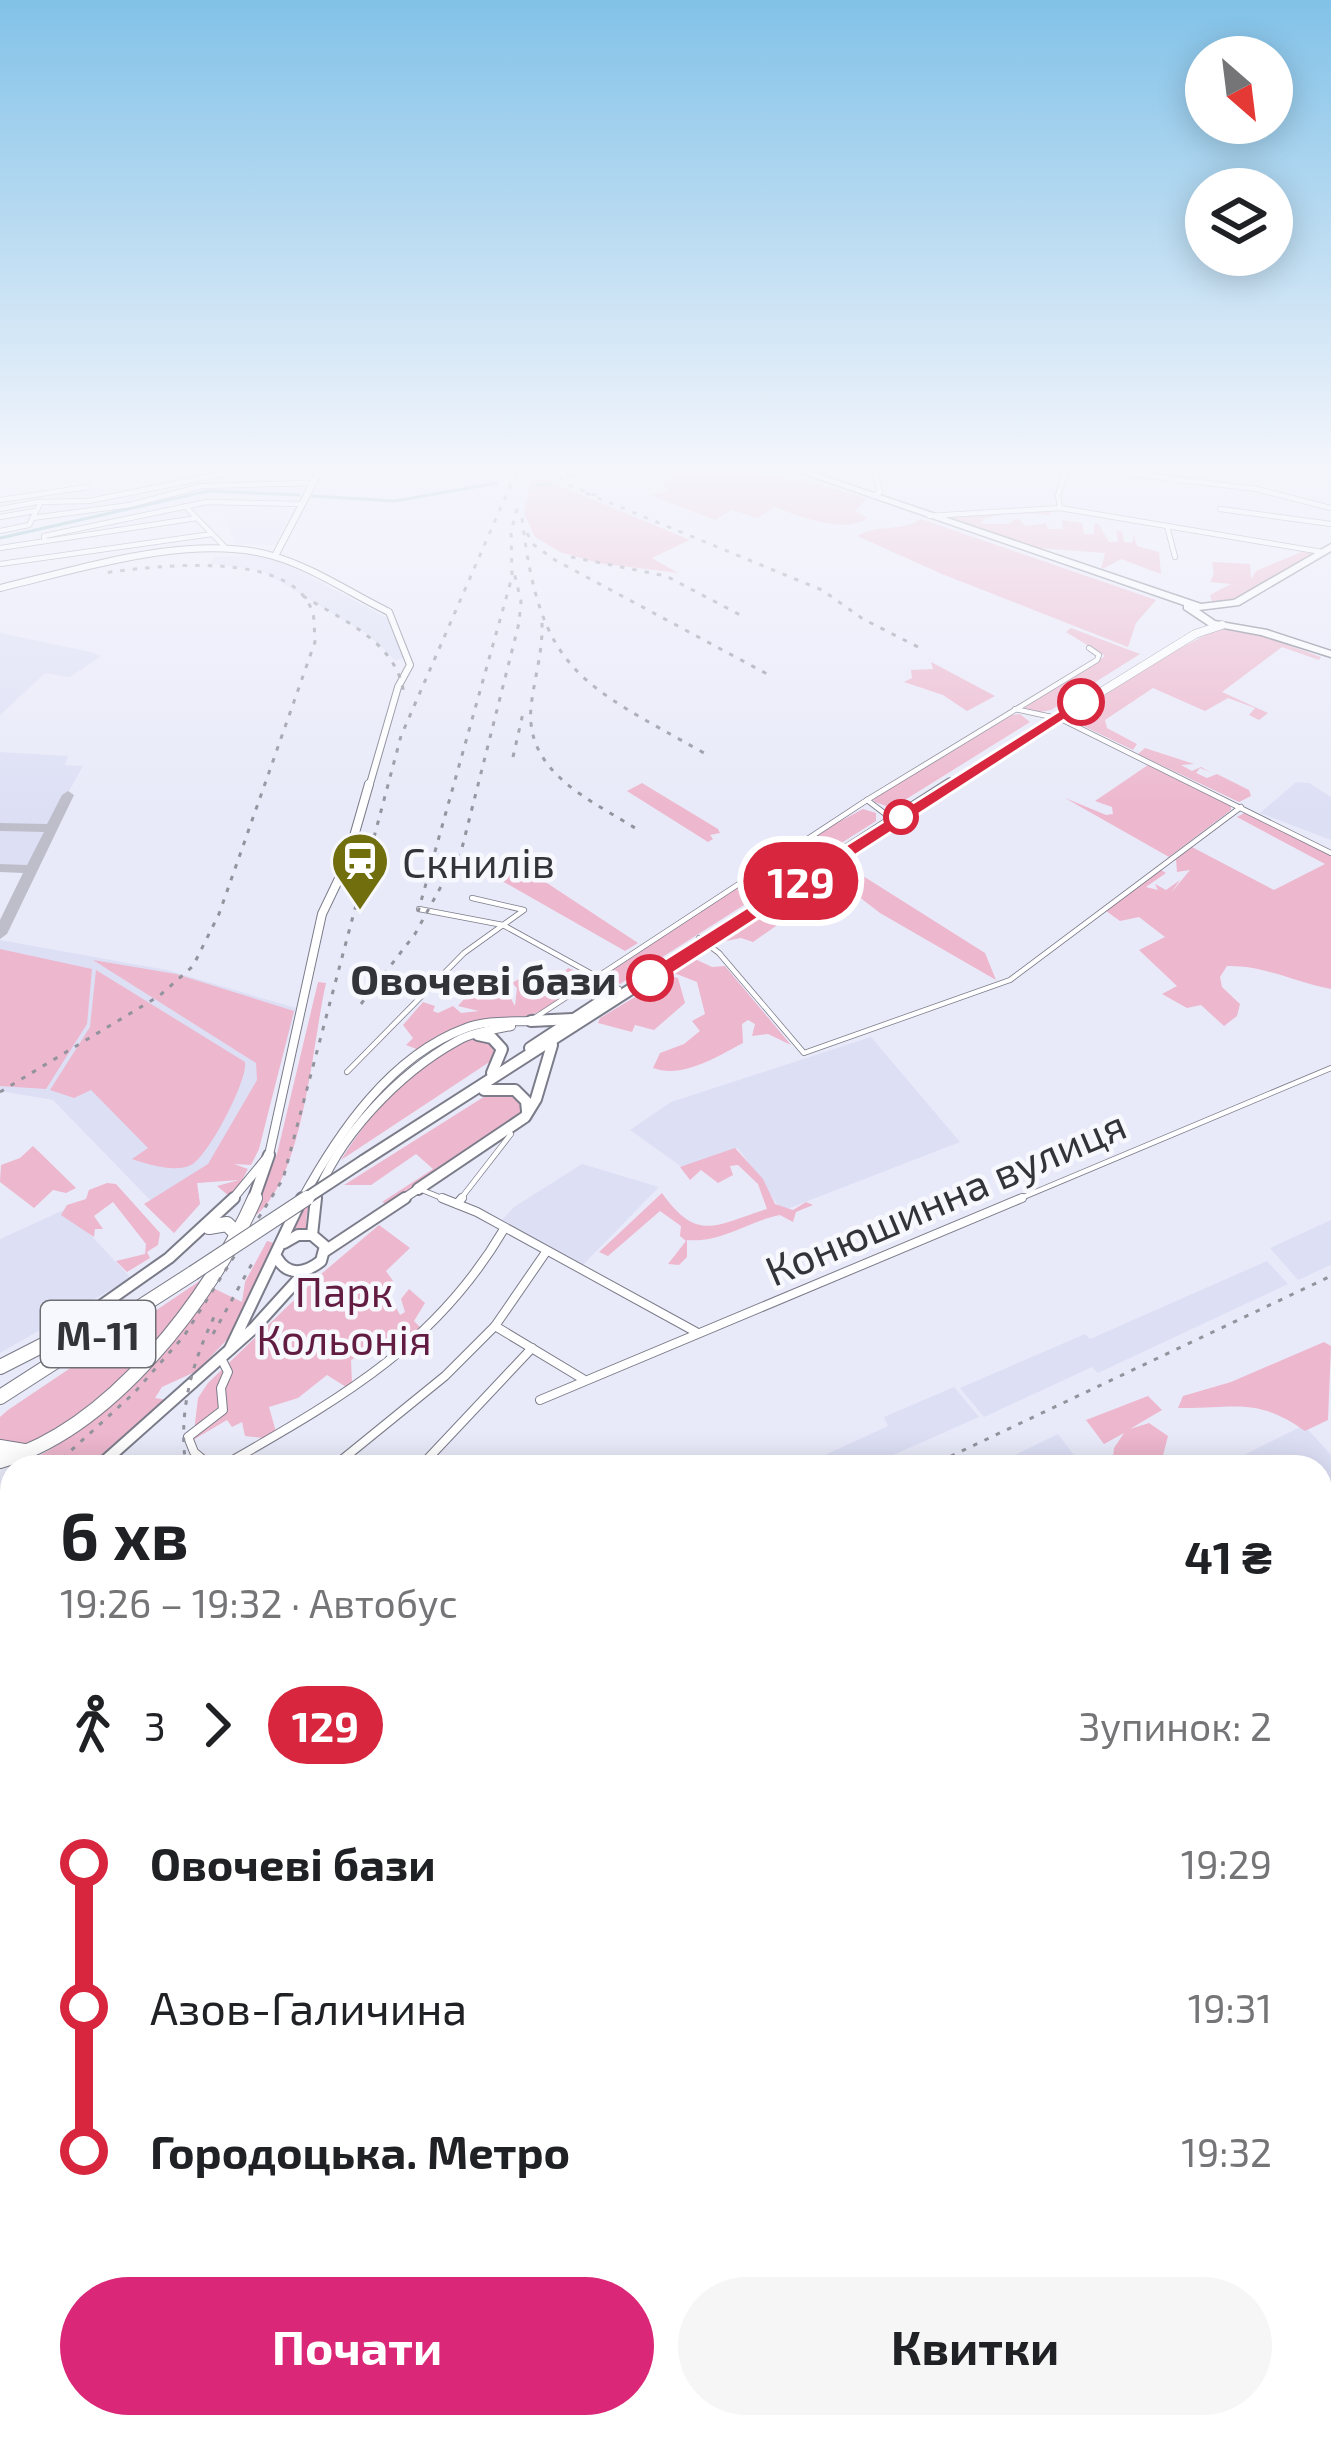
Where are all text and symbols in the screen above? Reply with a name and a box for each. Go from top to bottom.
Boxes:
north arrow [1185,36,1293,144]
map controls [1185,36,1293,276]
button: layers [1185,168,1293,276]
unlabelled marker [1059,680,1103,724]
unlabelled marker [885,801,917,833]
station icon: Скнилів [329,830,391,912]
place label: Скнилів [402,836,555,886]
line badge: 129 [732,842,870,920]
text: 129 [767,856,835,906]
place label: Овочеві бази [350,953,617,1003]
marker: Овочеві бази [628,956,672,1000]
street label: Конюшинна вулиця [757,1097,1133,1295]
park label: Парк Кольонія [256,1265,432,1363]
road number: М-11 [41,1301,155,1367]
text: 6 хв [60,1494,189,1573]
text: 41 ₴ [1184,1529,1272,1583]
text: 19:26 – 19:32 · Автобус [60,1579,458,1626]
icon: walk [60,1692,126,1758]
icon: forward [184,1692,250,1758]
text: 129 [292,1700,359,1750]
text: 3 [144,1702,166,1749]
text: Зупинок: 2 [1079,1702,1272,1749]
text: Овочеві бази [150,1836,436,1890]
text: 19:29 [1181,1840,1272,1887]
text: Азов-Галичина [150,1980,467,2034]
text: 19:31 [1188,1984,1272,2031]
text: Городоцька. Метро [150,2124,570,2178]
text: 19:32 [1181,2128,1272,2175]
button: Почати [60,2277,654,2415]
button: Квитки [678,2277,1272,2415]

